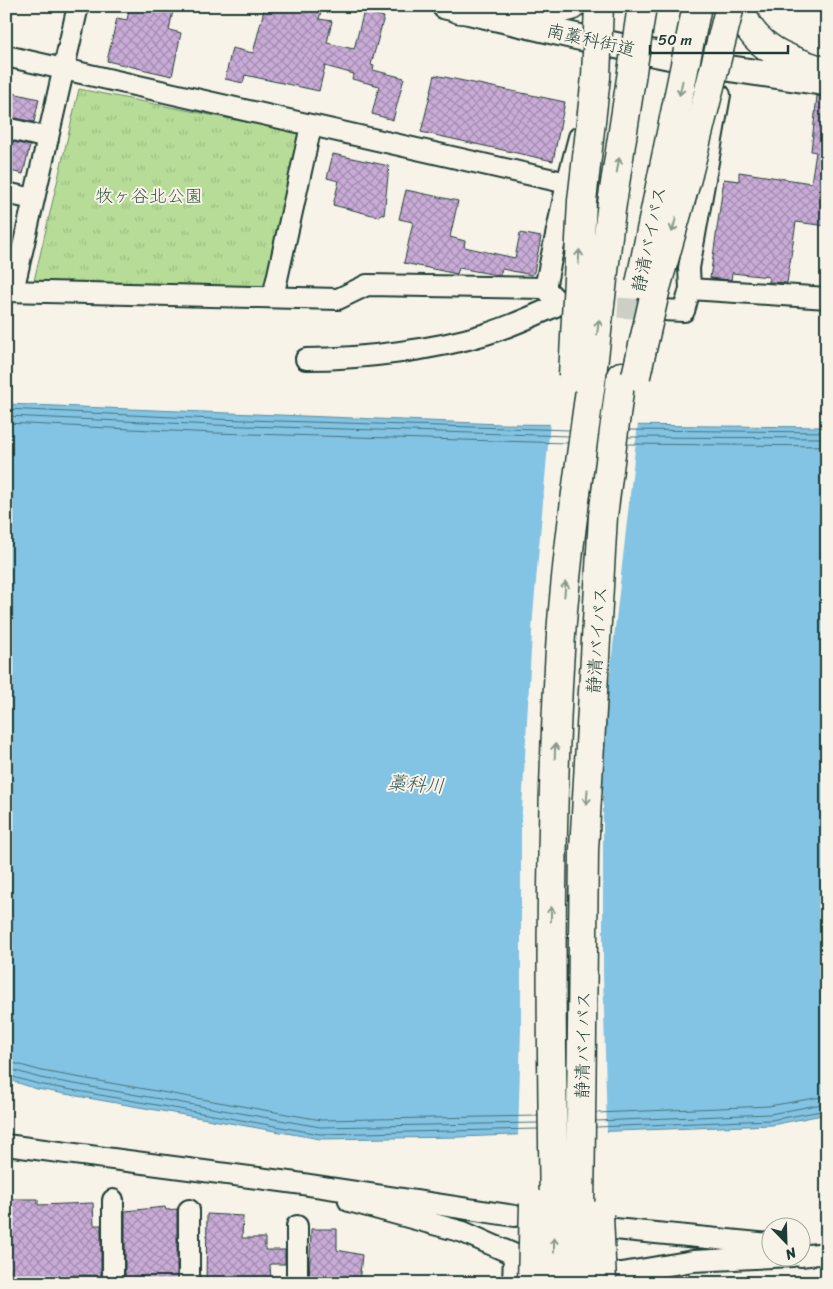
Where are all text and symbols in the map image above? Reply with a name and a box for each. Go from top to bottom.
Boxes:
street label: 南藁科街道 [544,14,638,66]
scale bar [650,22,788,54]
text: 50 m [658,27,693,53]
one-way arrow [676,80,685,96]
one-way arrow [613,158,623,174]
park label: 牧ヶ谷北公園 [95,180,203,212]
street label: 静清バイパス [622,183,676,295]
one-way arrow [669,216,678,232]
one-way arrow [575,250,584,266]
one-way arrow [593,319,603,335]
one-way arrow [560,581,570,597]
street label: 静清バイパス [577,585,617,695]
one-way arrow [551,743,560,759]
water label: 藁科川 [386,766,446,802]
one-way arrow [583,789,592,805]
one-way arrow [546,906,556,922]
street label: 静清バイパス [566,991,600,1099]
north arrow [760,1216,810,1266]
one-way arrow [549,1237,559,1254]
text: N [781,1240,801,1267]

